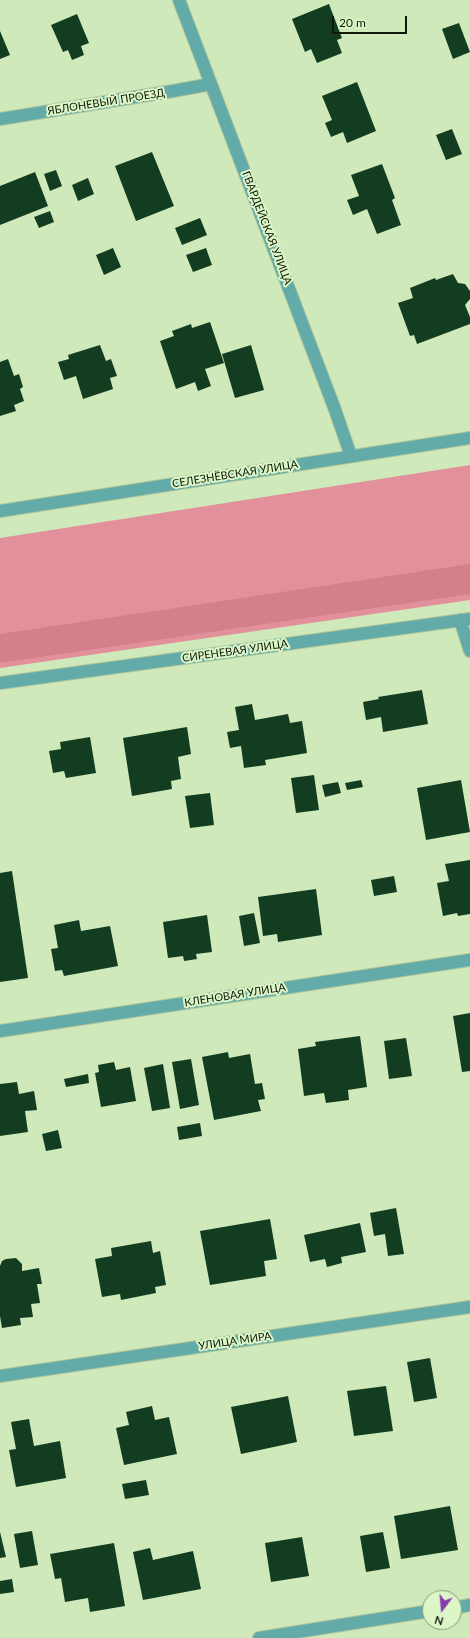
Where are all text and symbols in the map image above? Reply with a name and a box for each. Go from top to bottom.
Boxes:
scale bar [334,8,409,34]
text: 20 m [339,15,366,30]
street label: ЯБЛОНЕВЫЙ ПРОЕЗД [46,86,166,118]
street label: ГВАРДЕЙСКАЯ УЛИЦА [239,169,295,287]
street label: СЕЛЕЗНЁВСКАЯ УЛИЦА [171,458,299,490]
street label: СИРЕНЕВАЯ УЛИЦА [181,637,289,665]
street label: КЛЕНОВАЯ УЛИЦА [184,980,286,1010]
street label: УЛИЦА МИРА [198,1329,272,1353]
north arrow [422,1590,462,1630]
text: N [433,1614,445,1628]

